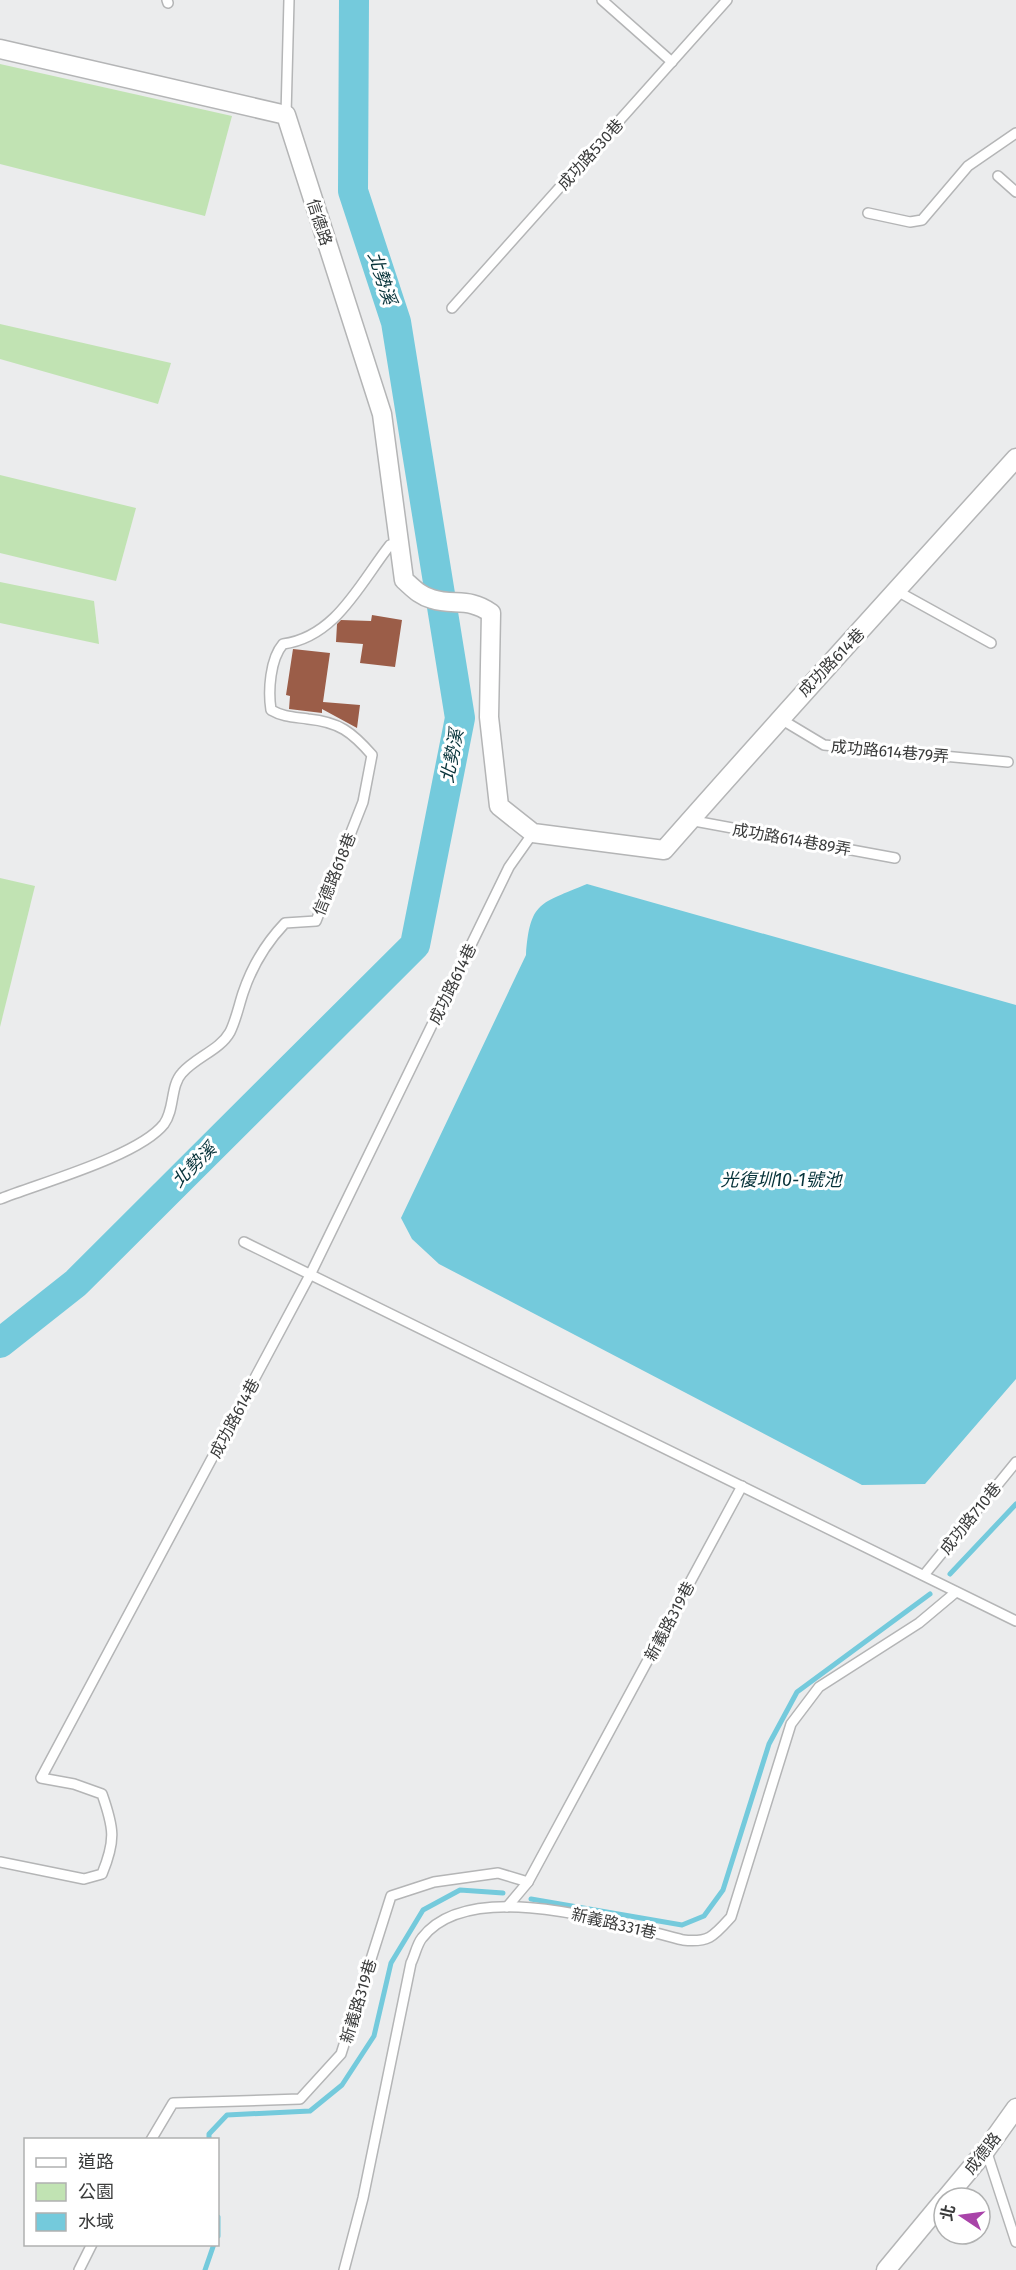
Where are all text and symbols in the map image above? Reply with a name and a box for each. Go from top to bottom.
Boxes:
street label: 成功路530巷 [554,115,627,194]
street label: 信德路 [303,196,336,248]
water label: 北勢溪 [363,249,402,310]
street label: 成功路614巷 [794,624,868,700]
water label: 北勢溪 [436,724,469,785]
street label: 成功路614巷79弄 [830,737,950,766]
street label: 成功路614巷89弄 [731,820,853,859]
street label: 信德路618巷 [309,830,360,918]
street label: 成功路614巷 [425,941,480,1028]
water label: 北勢溪 [167,1136,223,1192]
water label: 光復圳10-1號池 [720,1169,844,1191]
street label: 成功路614巷 [206,1375,263,1461]
street label: 成功路710巷 [936,1479,1005,1558]
street label: 新義路319巷 [641,1578,698,1664]
street label: 新義路331巷 [570,1905,658,1942]
street label: 新義路319巷 [337,1957,380,2045]
street label: 成德路 [960,2129,1005,2178]
legend [24,2138,219,2246]
text: 道路 [78,2151,114,2173]
text: 公園 [78,2181,114,2203]
north arrow [932,2186,992,2246]
text: 北 [937,2203,959,2223]
text: 水域 [78,2211,114,2233]

